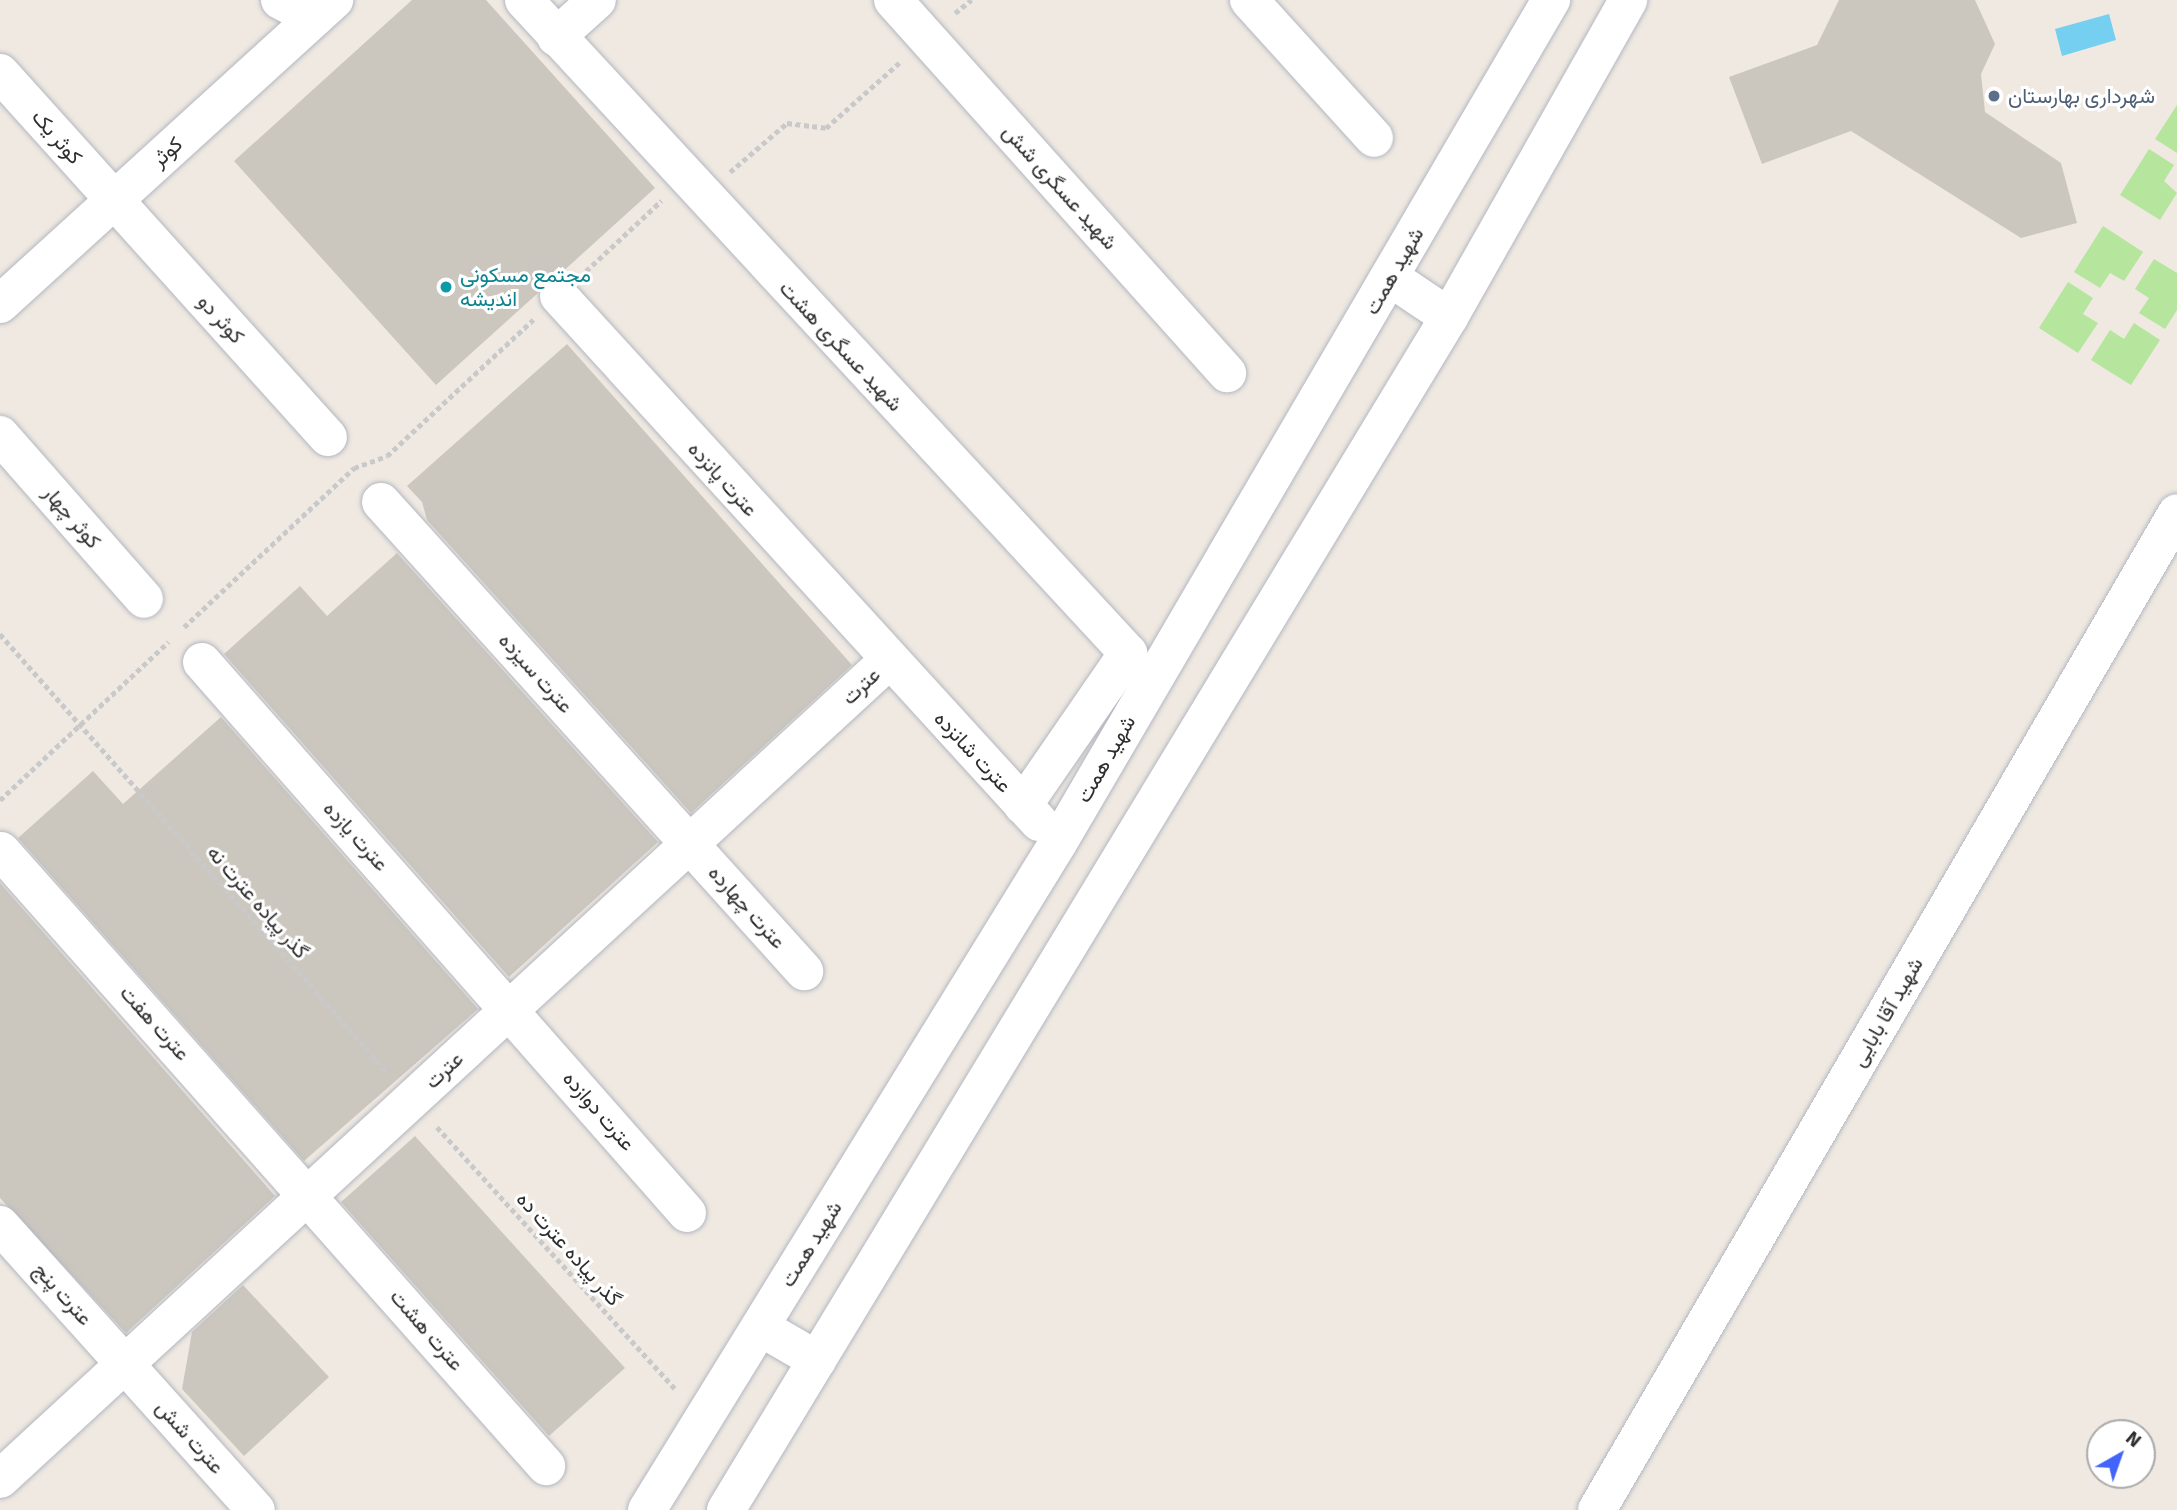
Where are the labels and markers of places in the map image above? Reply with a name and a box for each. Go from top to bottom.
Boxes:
place label: شهرداری بهارستان [2008,83,2155,109]
marker: شهرداری بهارستان [1986,88,2002,104]
place label: مجتمع مسکونی اندیشه [460,262,591,312]
marker: مجتمع مسکونی اندیشه [438,279,454,295]

